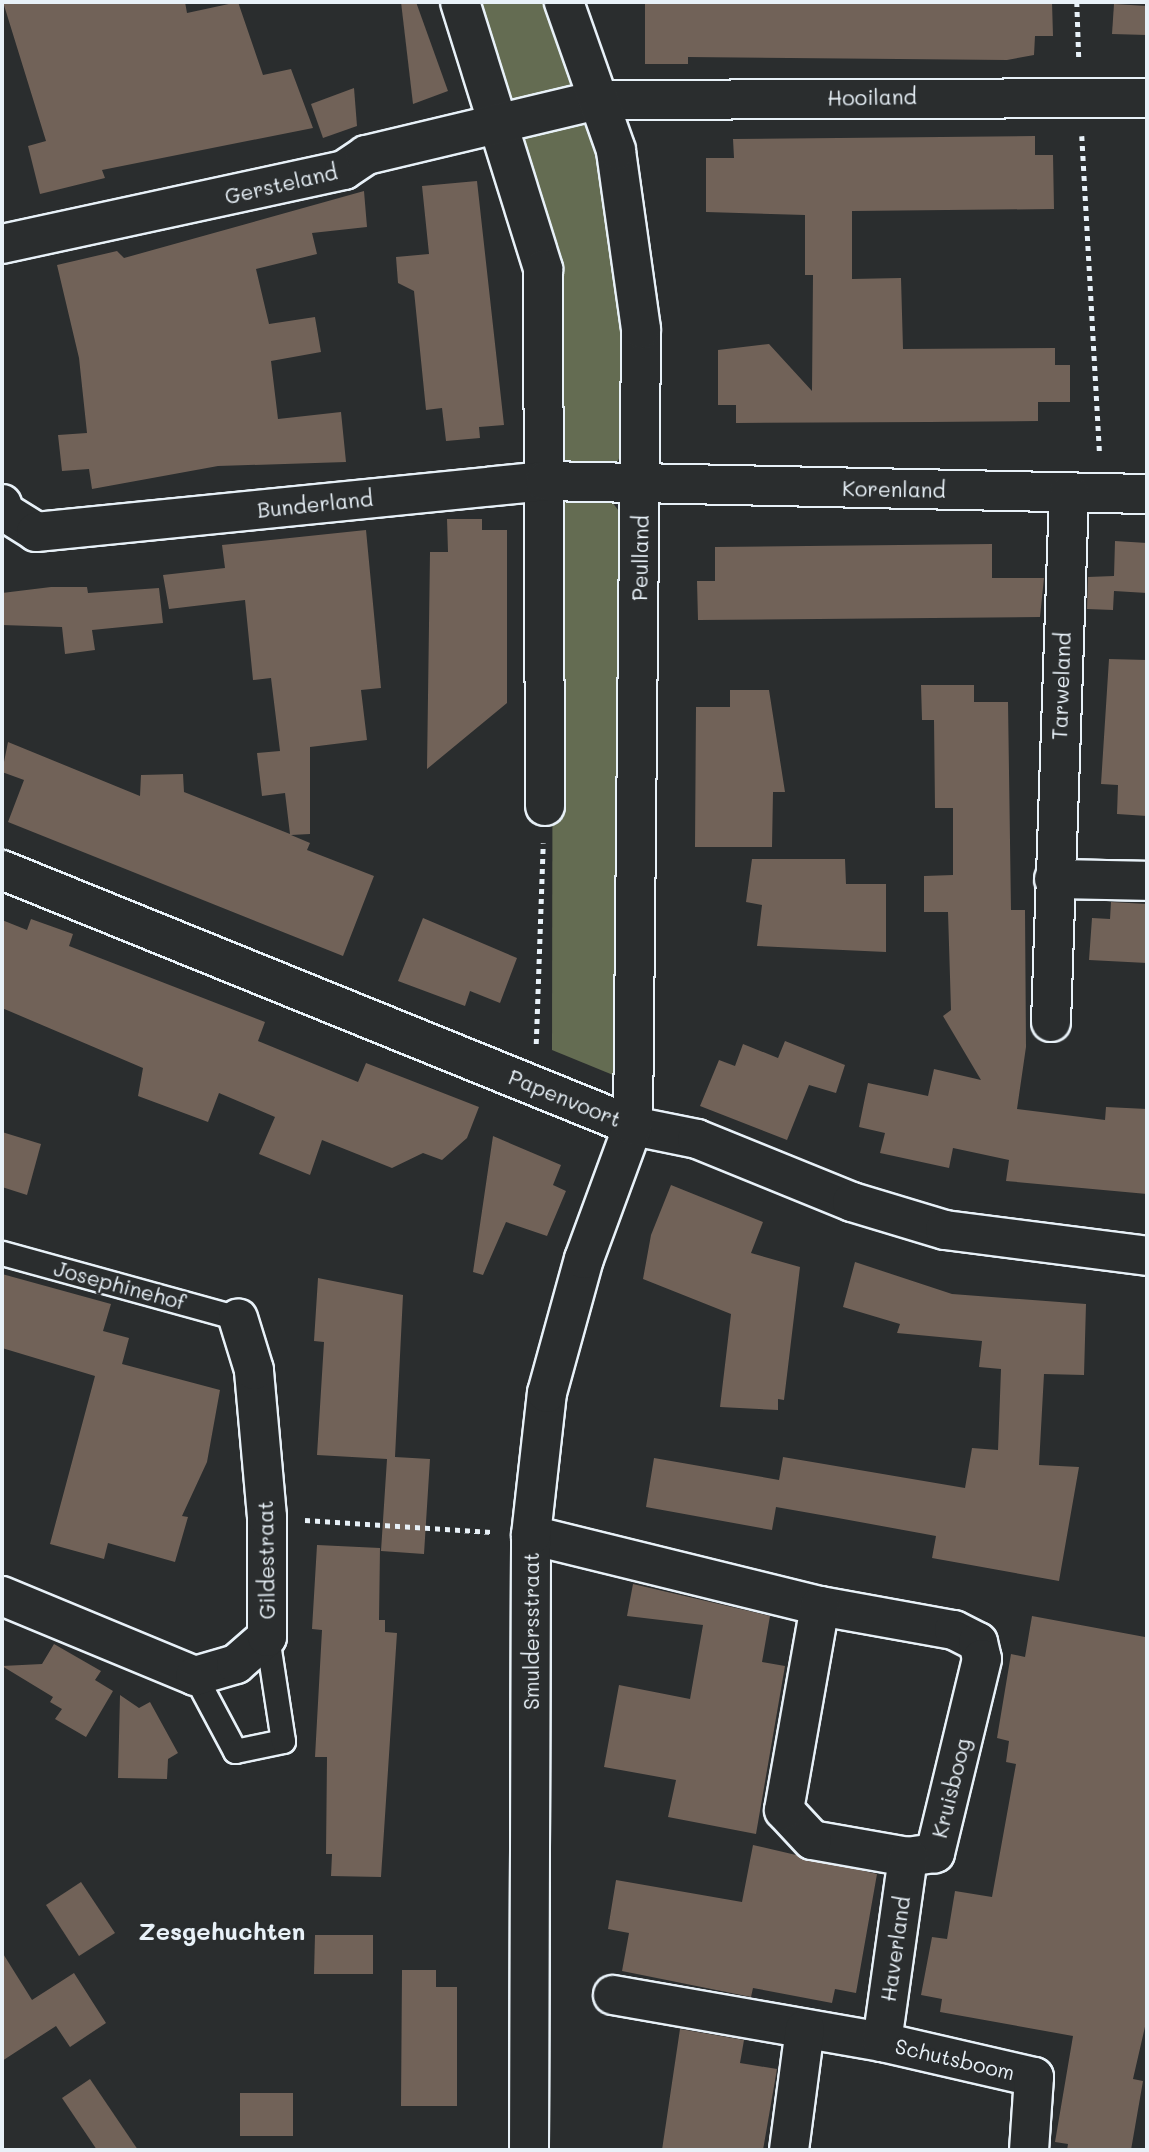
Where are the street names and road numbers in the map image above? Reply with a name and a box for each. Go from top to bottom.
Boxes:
street label: Hooiland [827,84,917,110]
street label: Gersteland [222,159,340,209]
street label: Korenland [842,475,946,503]
street label: Bunderland [256,485,374,523]
street label: Peulland [627,515,653,601]
street label: Tarweland [1047,632,1075,740]
street label: Papenvoort [505,1064,625,1132]
street label: Josephinehof [51,1255,189,1315]
street label: Gildestraat [252,1500,280,1620]
street label: Smuldersstraat [518,1552,544,1710]
street label: Kruisboog [926,1736,976,1840]
street label: Haverland [875,1895,915,2003]
street label: Schutsboom [893,2033,1017,2085]

